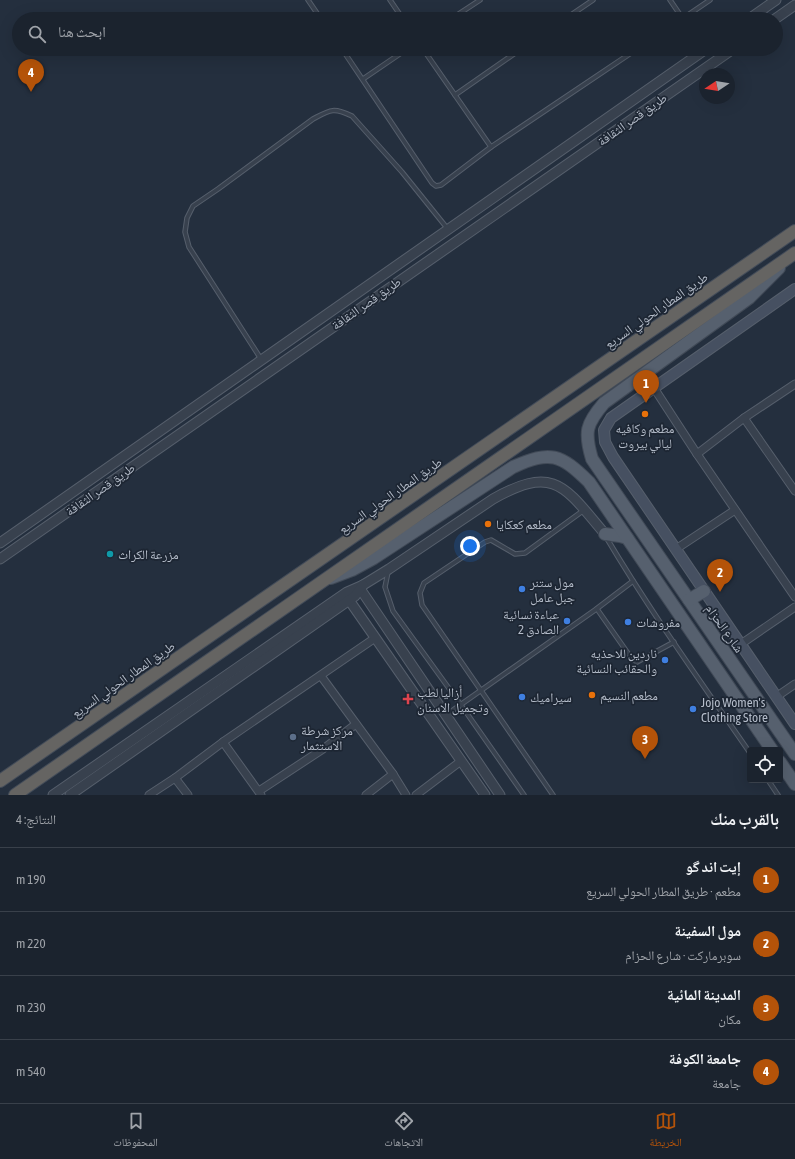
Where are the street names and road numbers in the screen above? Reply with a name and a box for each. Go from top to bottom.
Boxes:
street label: طريق قصر الثقافة [595,90,670,150]
street label: طريق المطار الحولي السريع [602,269,713,354]
street label: طريق قصر الثقافة [329,274,404,334]
street label: طريق المطار الحولي السريع [336,454,447,539]
street label: طريق قصر الثقافة [63,460,138,520]
street label: شارع الحزام [701,601,747,657]
street label: طريق المطار الحولي السريع [69,638,180,723]

